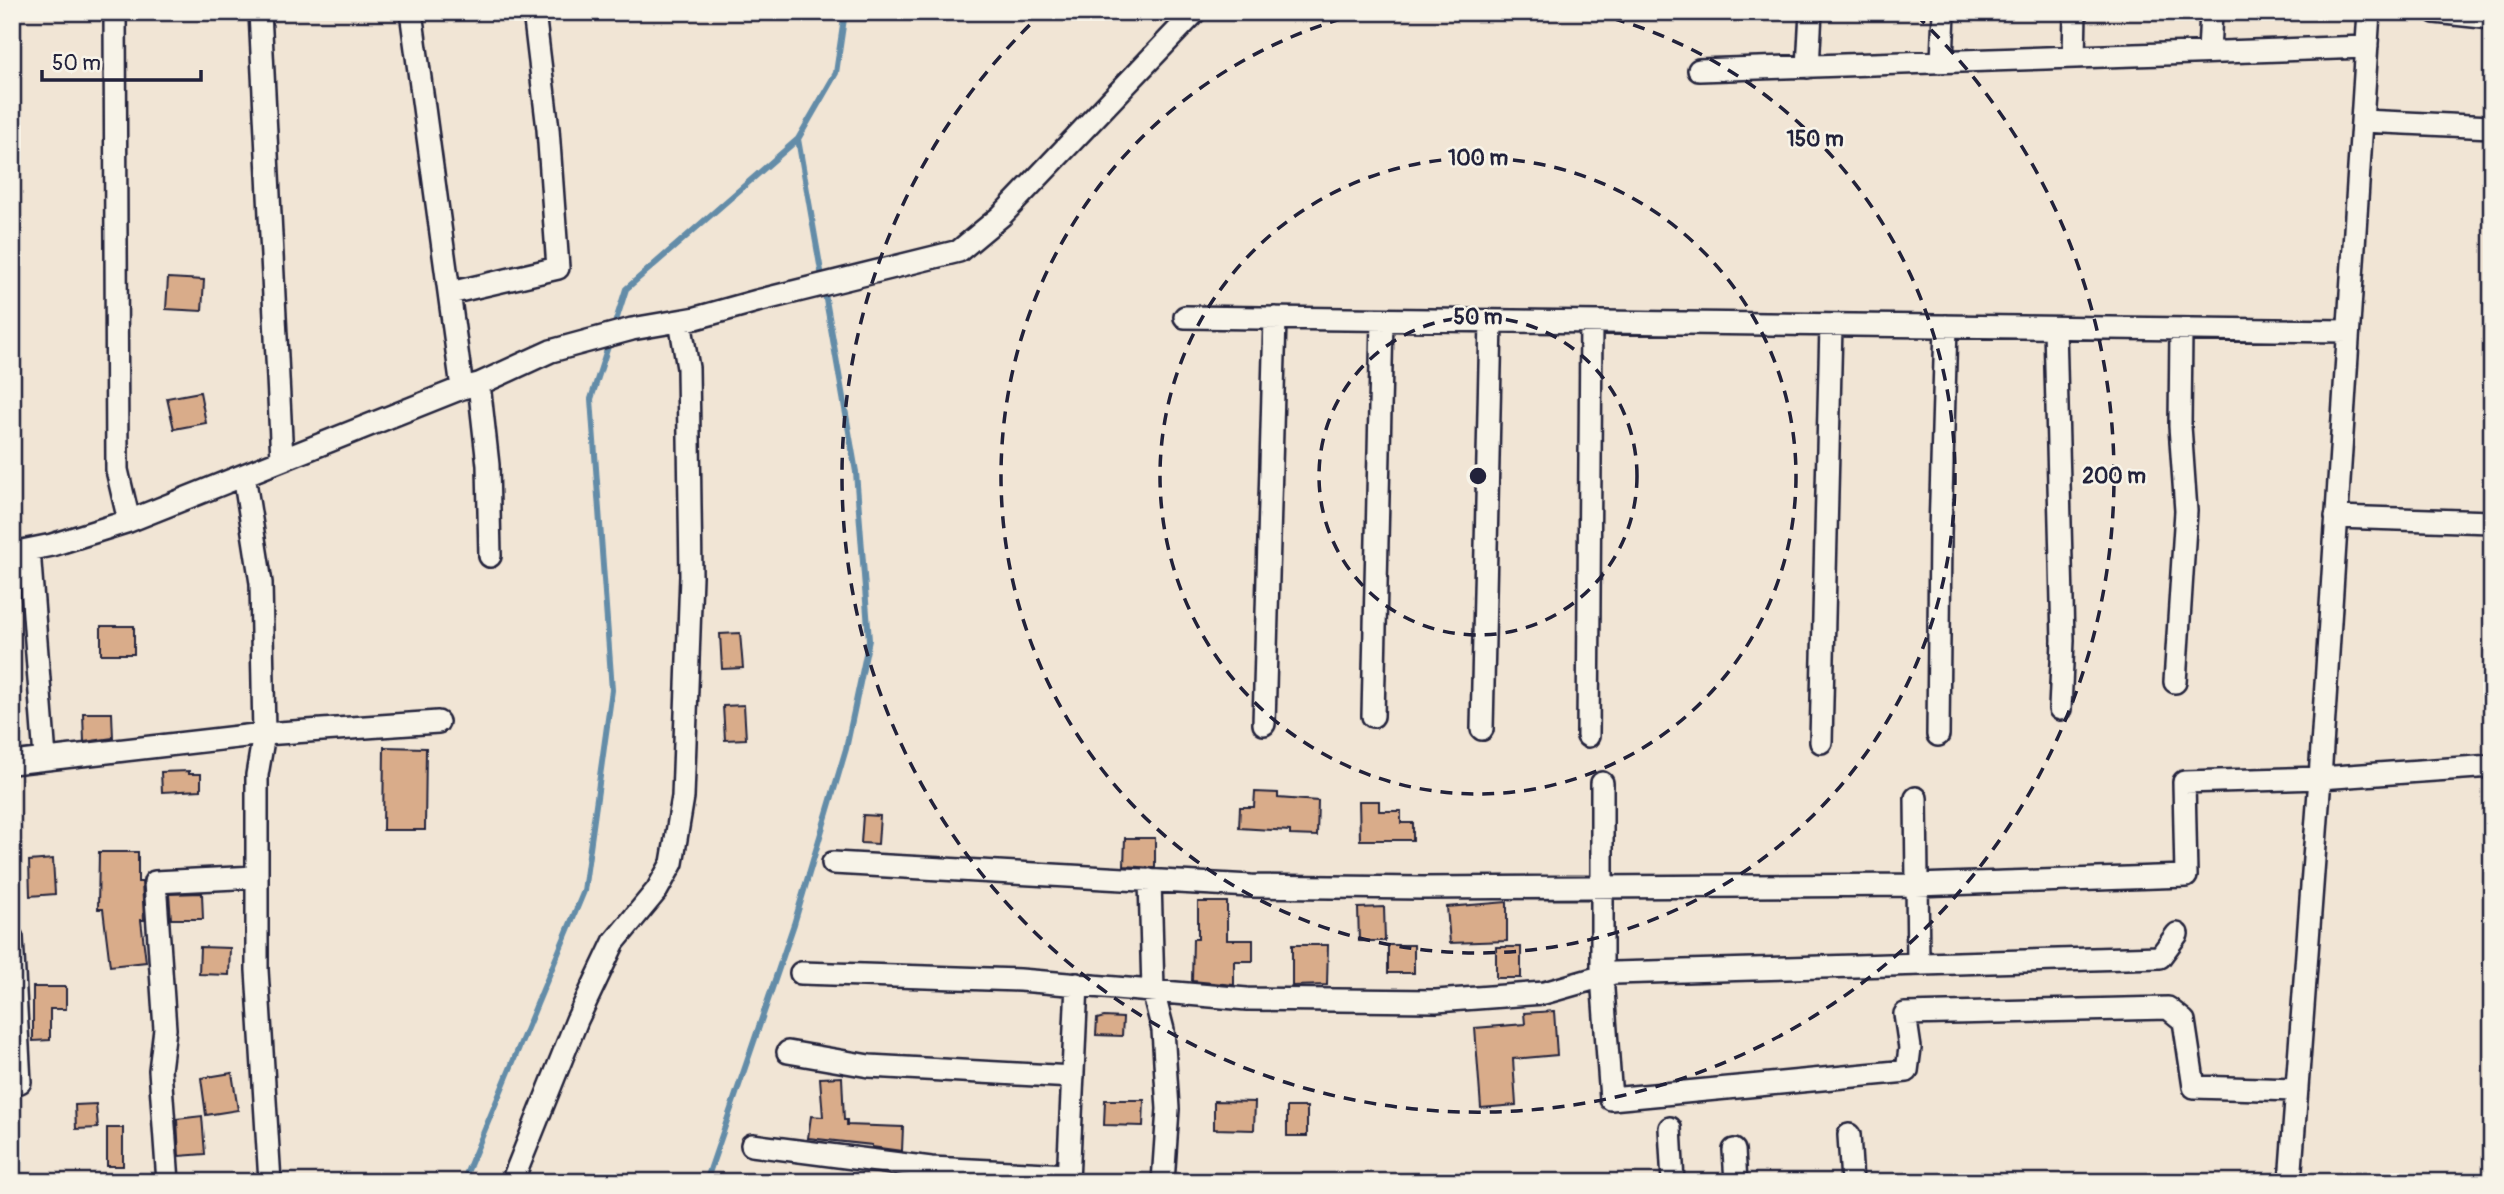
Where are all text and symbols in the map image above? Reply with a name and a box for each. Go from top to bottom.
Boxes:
scale bar [42,38,201,82]
text: 50 m [52,50,101,77]
text: 150 m [1786,126,1844,153]
text: 100 m [1448,145,1508,172]
text: 50 m [1454,304,1503,331]
text: 200 m [2082,463,2146,490]
centre of rings [1466,464,1490,488]

